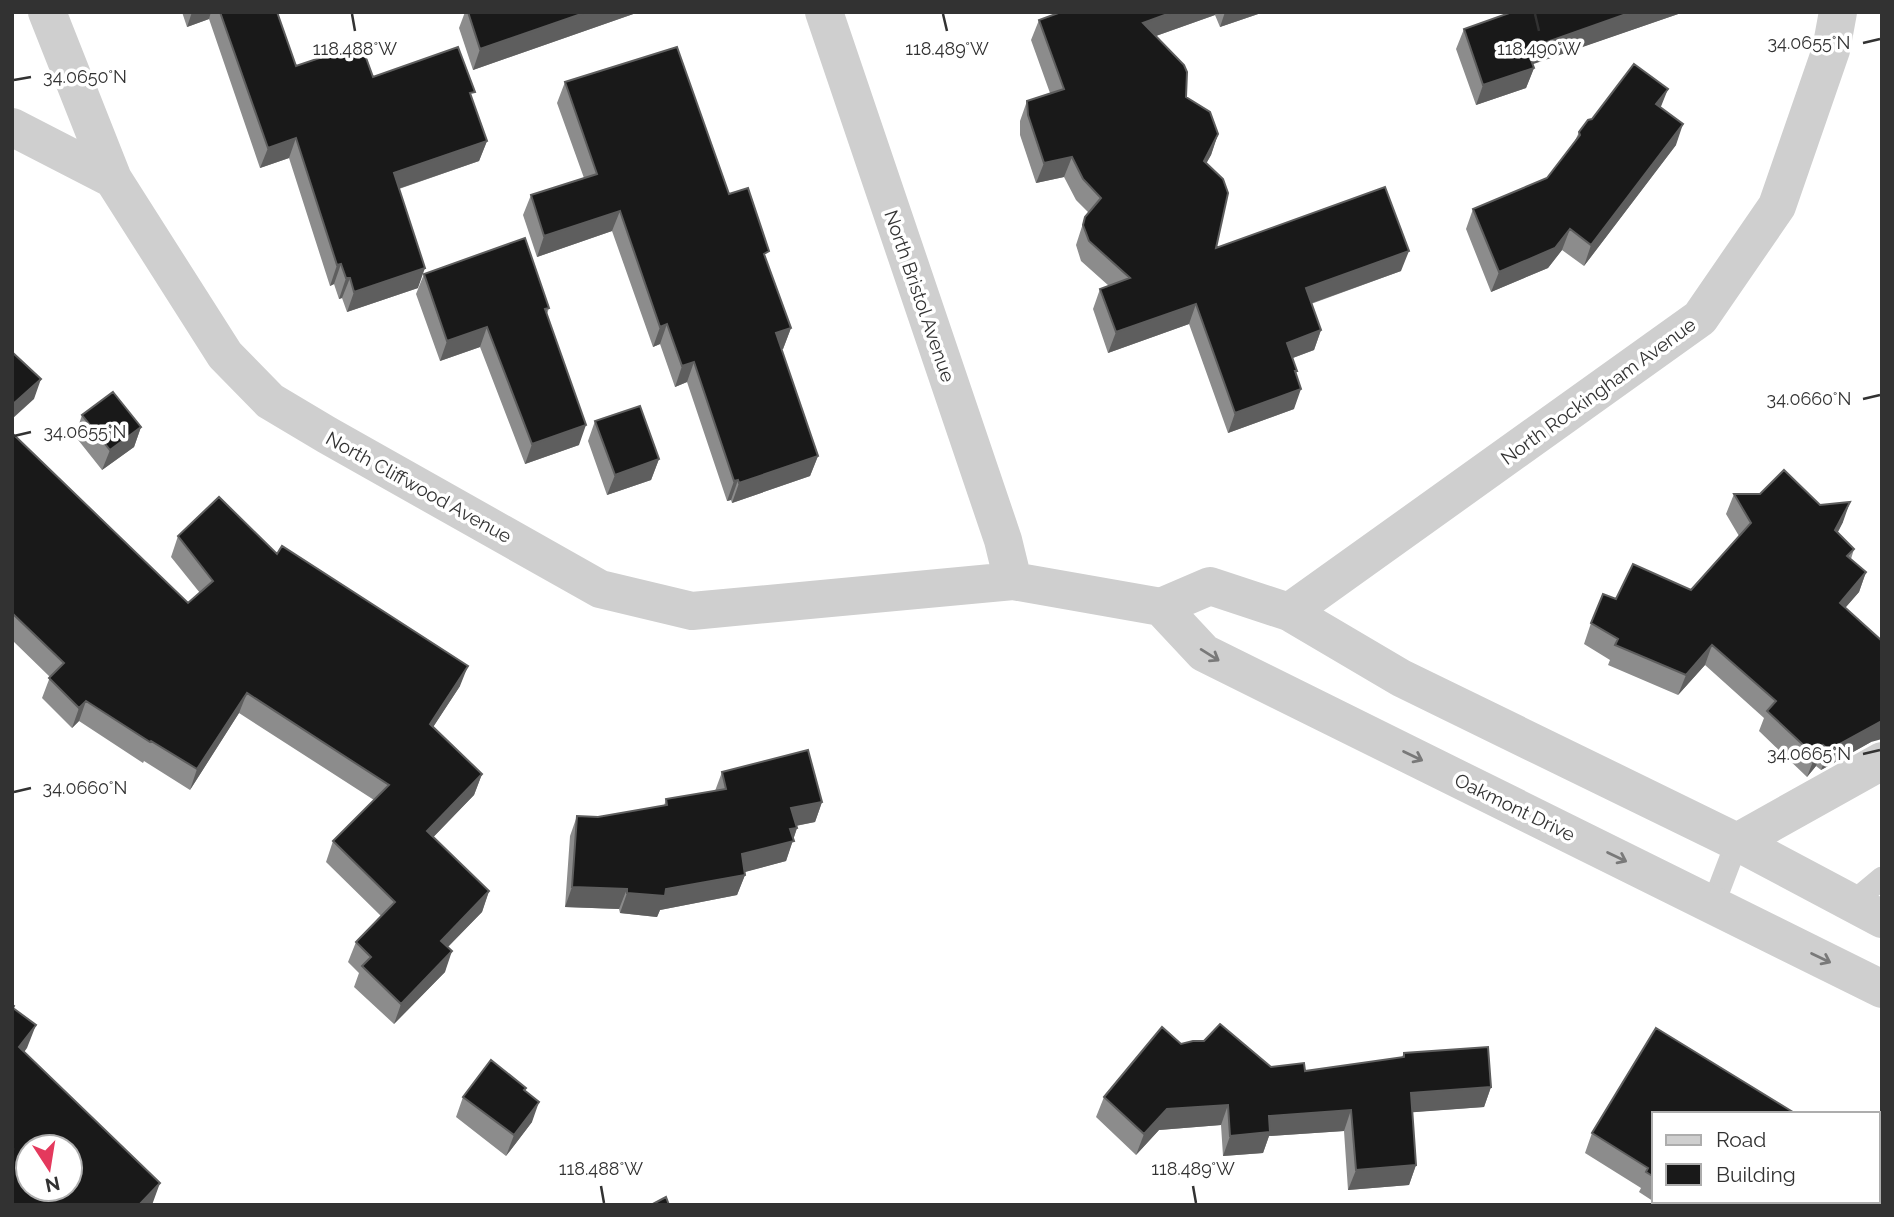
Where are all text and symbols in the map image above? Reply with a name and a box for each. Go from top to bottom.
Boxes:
text: 34.0655°N [1767,32,1851,53]
text: 118.488°W [313,38,397,59]
text: 118.489°W [905,38,989,59]
text: 118.490°W [1497,38,1581,59]
text: 34.0650°N [43,66,127,87]
street label: North Bristol Avenue [880,207,960,385]
street label: North Rockingham Avenue [1496,313,1700,469]
text: 34.0660°N [1767,388,1851,409]
text: 34.0655°N [43,421,127,442]
street label: North Cliffwood Avenue [322,427,516,547]
one-way arrow [1200,647,1219,662]
text: 34.0665°N [1767,743,1851,764]
one-way arrow [1402,750,1423,764]
street label: Oakmont Drive [1451,768,1579,846]
text: 34.0660°N [43,777,127,798]
one-way arrow [1606,851,1627,865]
one-way arrow [1810,952,1831,966]
legend [1652,1112,1880,1203]
text: Road [1716,1127,1766,1152]
north arrow [14,1133,84,1203]
text: 118.488°W [559,1158,643,1179]
text: 118.489°W [1151,1158,1235,1179]
text: Building [1716,1162,1796,1187]
text: N [43,1172,62,1197]

